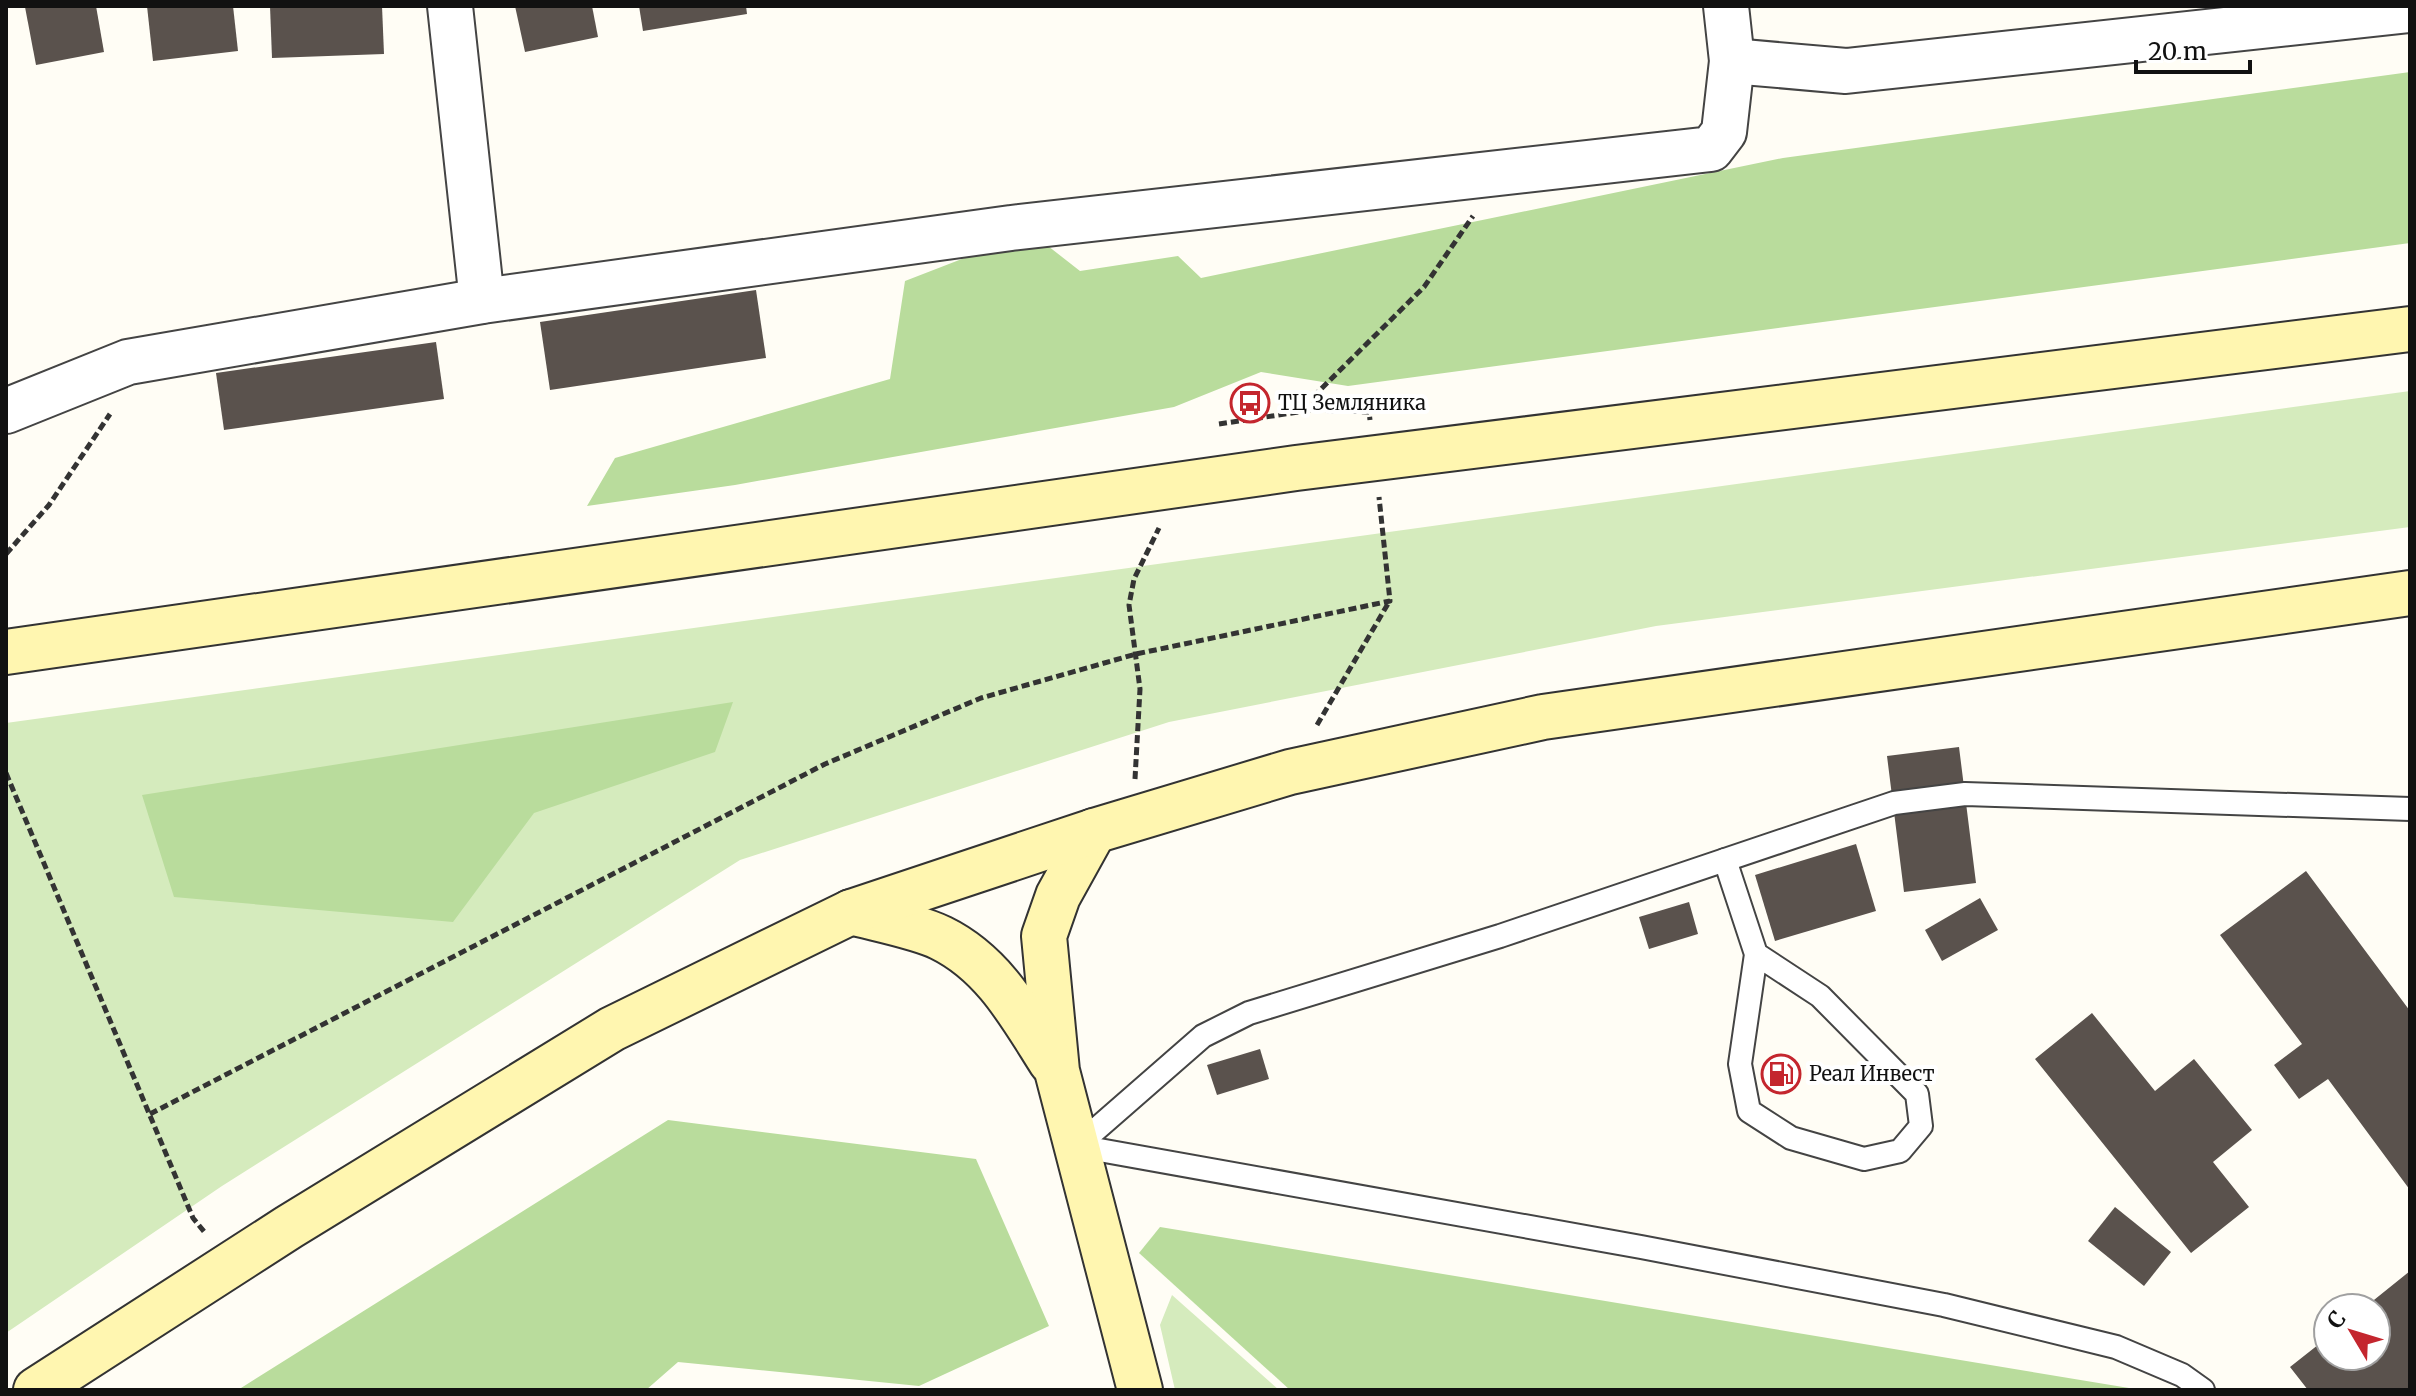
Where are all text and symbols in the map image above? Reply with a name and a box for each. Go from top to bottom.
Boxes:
scale bar [2136,24,2250,74]
text: 20 m [2148,36,2207,67]
bus stop icon: ТЦ Земляника [1229,382,1271,424]
place label: ТЦ Земляника [1278,390,1426,415]
fuel station icon: Реал Инвест [1760,1053,1802,1095]
place label: Реал Инвест [1809,1061,1935,1086]
north arrow [2312,1292,2392,1372]
text: С [2321,1305,2352,1334]

